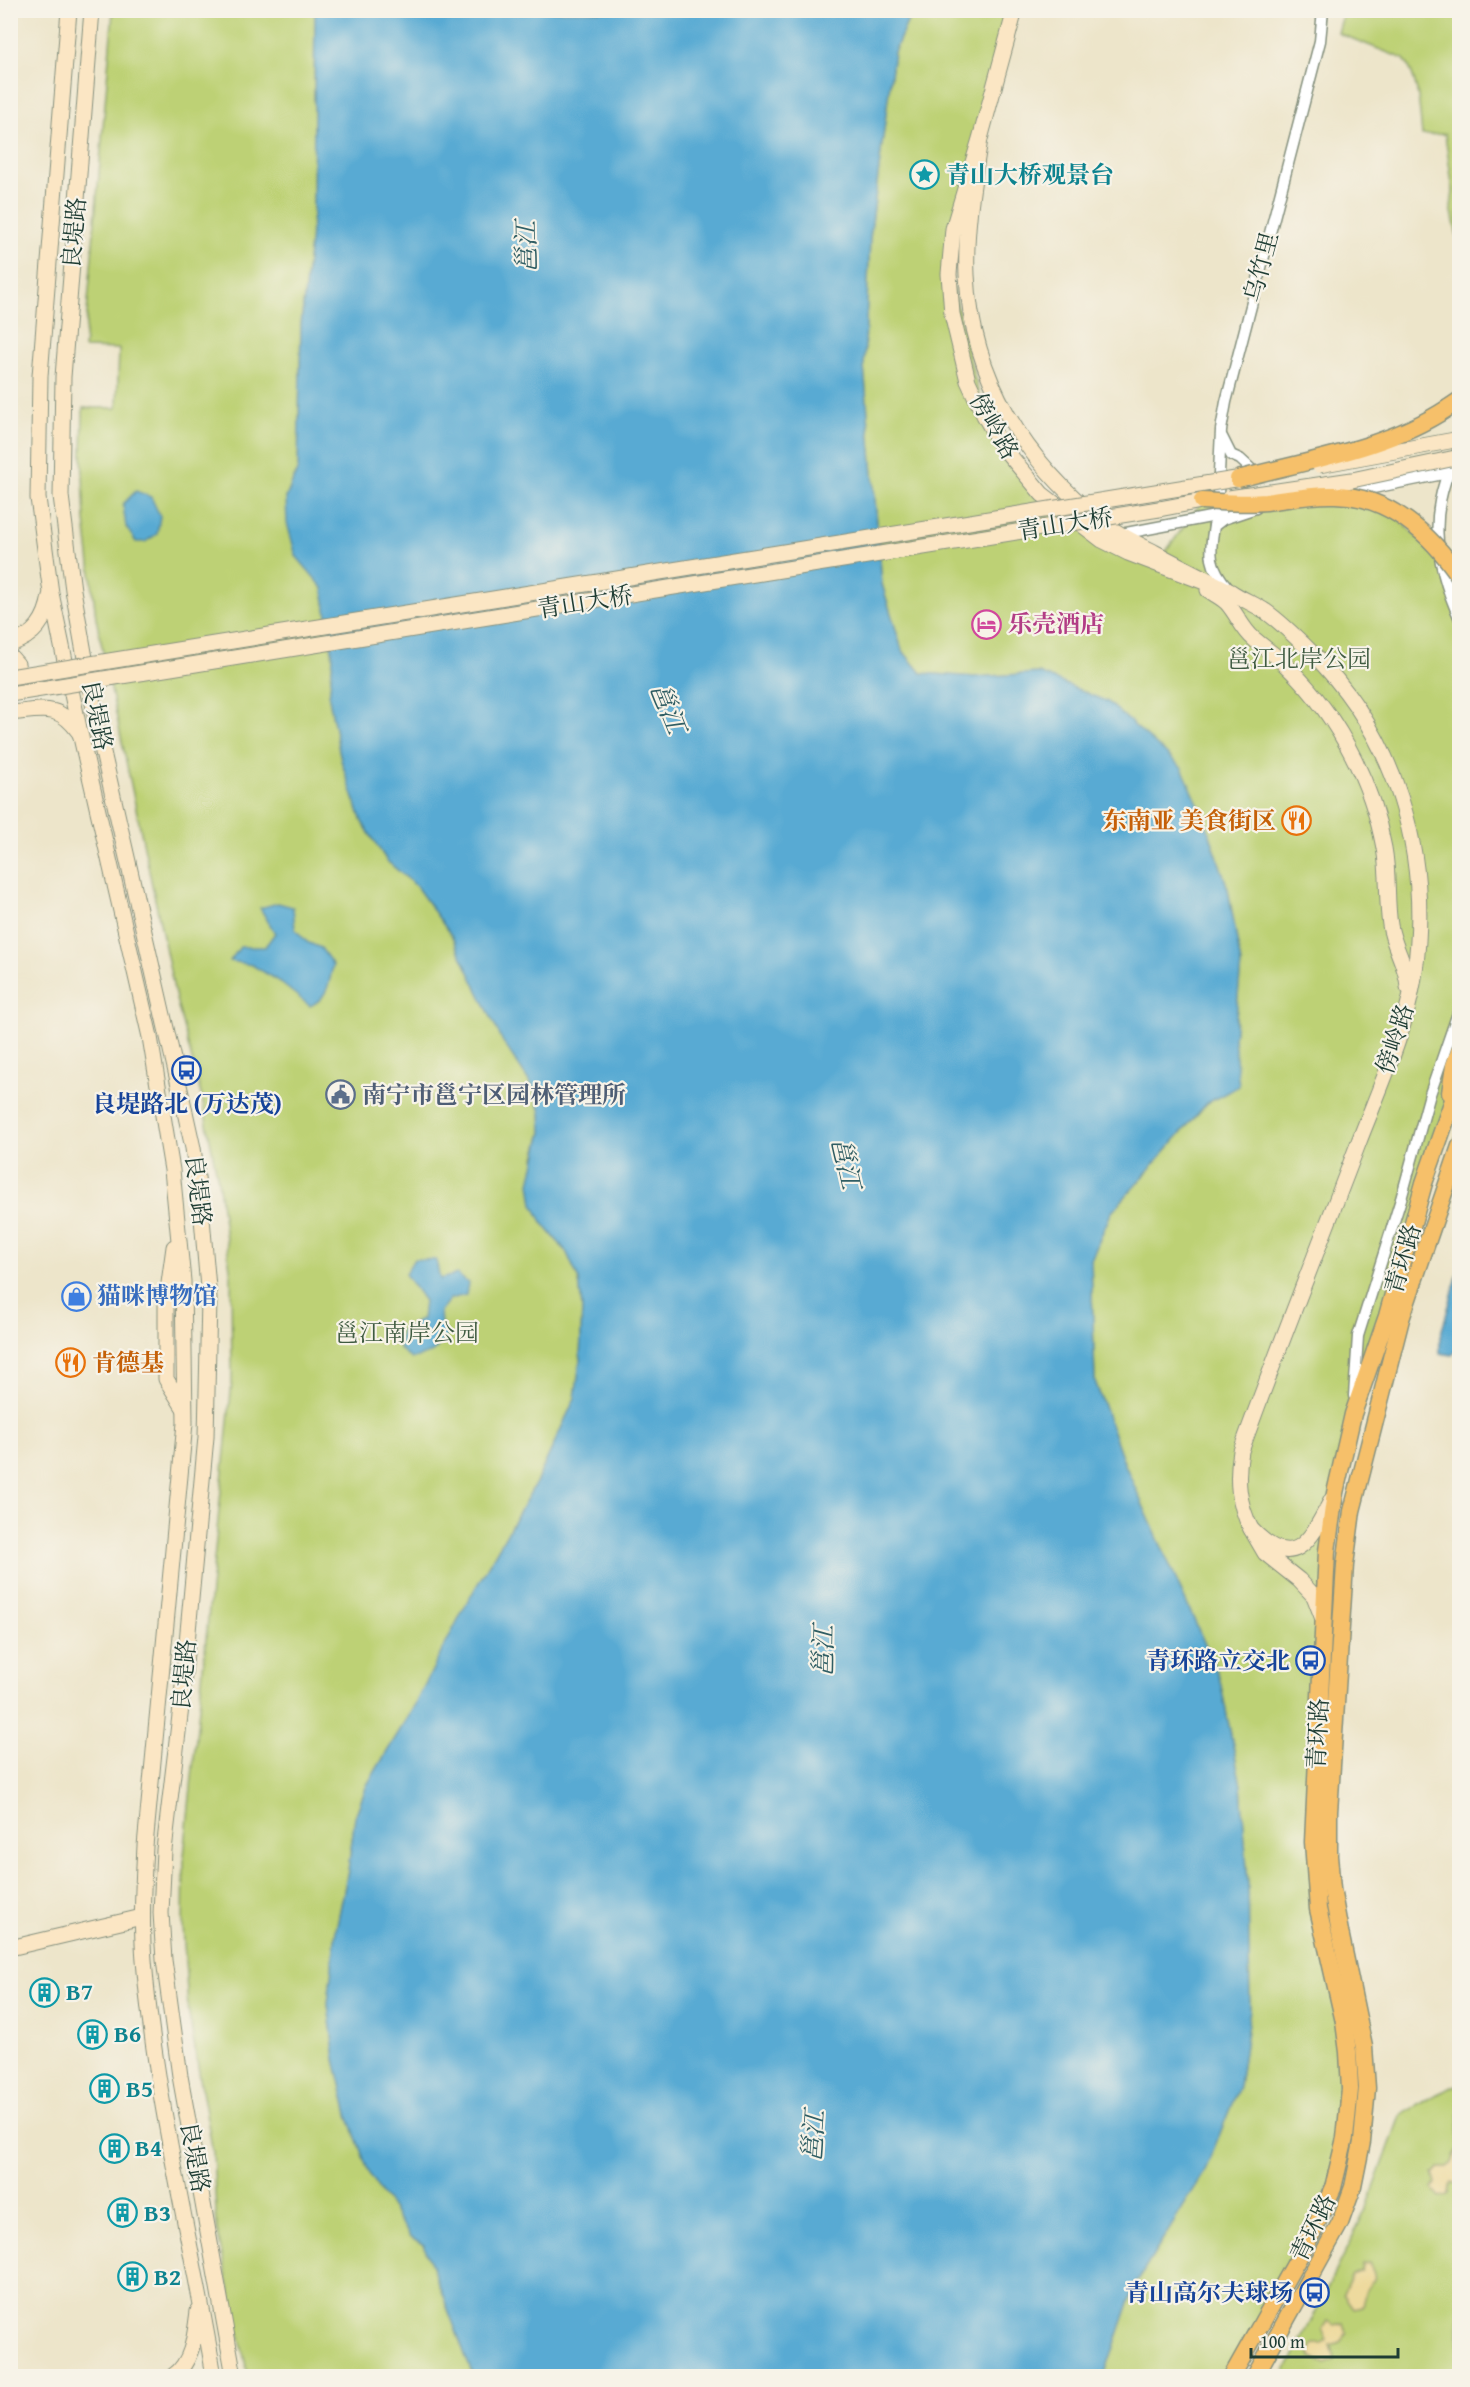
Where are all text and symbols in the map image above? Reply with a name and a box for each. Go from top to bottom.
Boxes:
place label: 青山大桥观景台 [946,157,1114,192]
place icon: 青山大桥观景台 [909,159,941,191]
street label: 良堤路 [53,196,94,270]
water label: 邕江 [505,217,545,273]
street label: 乌竹里 [1234,228,1287,306]
street label: 傍岭路 [961,386,1028,466]
street label: 青山大桥 [1015,499,1115,548]
street label: 青山大桥 [535,577,635,626]
place label: 乐壳酒店 [1008,606,1104,641]
hotel icon: 乐壳酒店 [971,608,1003,640]
park label: 邕江北岸公园 [1227,641,1371,676]
street label: 良堤路 [73,676,122,754]
water label: 邕江 [641,676,698,743]
place label: 东南亚 美食街区 [1103,803,1276,838]
restaurant icon: 东南亚 美食街区 [1281,805,1313,837]
street label: 傍岭路 [1367,999,1422,1078]
bus stop icon: 良堤路北 (万达茂) [171,1055,203,1087]
place label: 南宁市邕宁区园林管理所 [362,1077,626,1112]
public building icon: 南宁市邕宁区园林管理所 [325,1079,357,1111]
place label: 良堤路北 (万达茂) [92,1086,282,1121]
water label: 邕江 [822,1133,872,1196]
street label: 良堤路 [177,1152,220,1228]
street label: 青环路 [1376,1219,1429,1298]
place label: 猫咪博物馆 [97,1278,217,1313]
shop icon: 猫咪博物馆 [60,1280,92,1312]
park label: 邕江南岸公园 [335,1315,479,1350]
place label: 肯德基 [92,1345,164,1380]
restaurant icon: 肯德基 [55,1347,87,1379]
water label: 邕江 [803,1621,843,1677]
street label: 良堤路 [163,1638,204,1712]
place label: 青环路立交北 [1146,1643,1290,1678]
bus stop icon: 青环路立交北 [1295,1645,1327,1677]
street label: 青环路 [1298,1697,1337,1771]
place label: B7 [66,1974,93,2009]
building icon: B7 [29,1976,61,2008]
place label: B6 [114,2016,141,2051]
building icon: B6 [77,2018,109,2050]
place label: B5 [126,2071,153,2106]
building icon: B5 [89,2073,121,2105]
water label: 邕江 [791,2105,834,2163]
street label: 良堤路 [172,2118,219,2195]
place label: B4 [135,2130,162,2165]
building icon: B4 [98,2132,130,2164]
street label: 青环路 [1281,2188,1344,2268]
place label: B3 [144,2195,171,2230]
building icon: B3 [107,2197,139,2229]
place label: B2 [154,2259,181,2294]
building icon: B2 [117,2261,149,2293]
place label: 青山高尔夫球场 [1125,2275,1293,2310]
bus stop icon: 青山高尔夫球场 [1298,2277,1330,2309]
scale bar [1251,2321,1398,2359]
text: 100 m [1260,2328,1305,2355]

